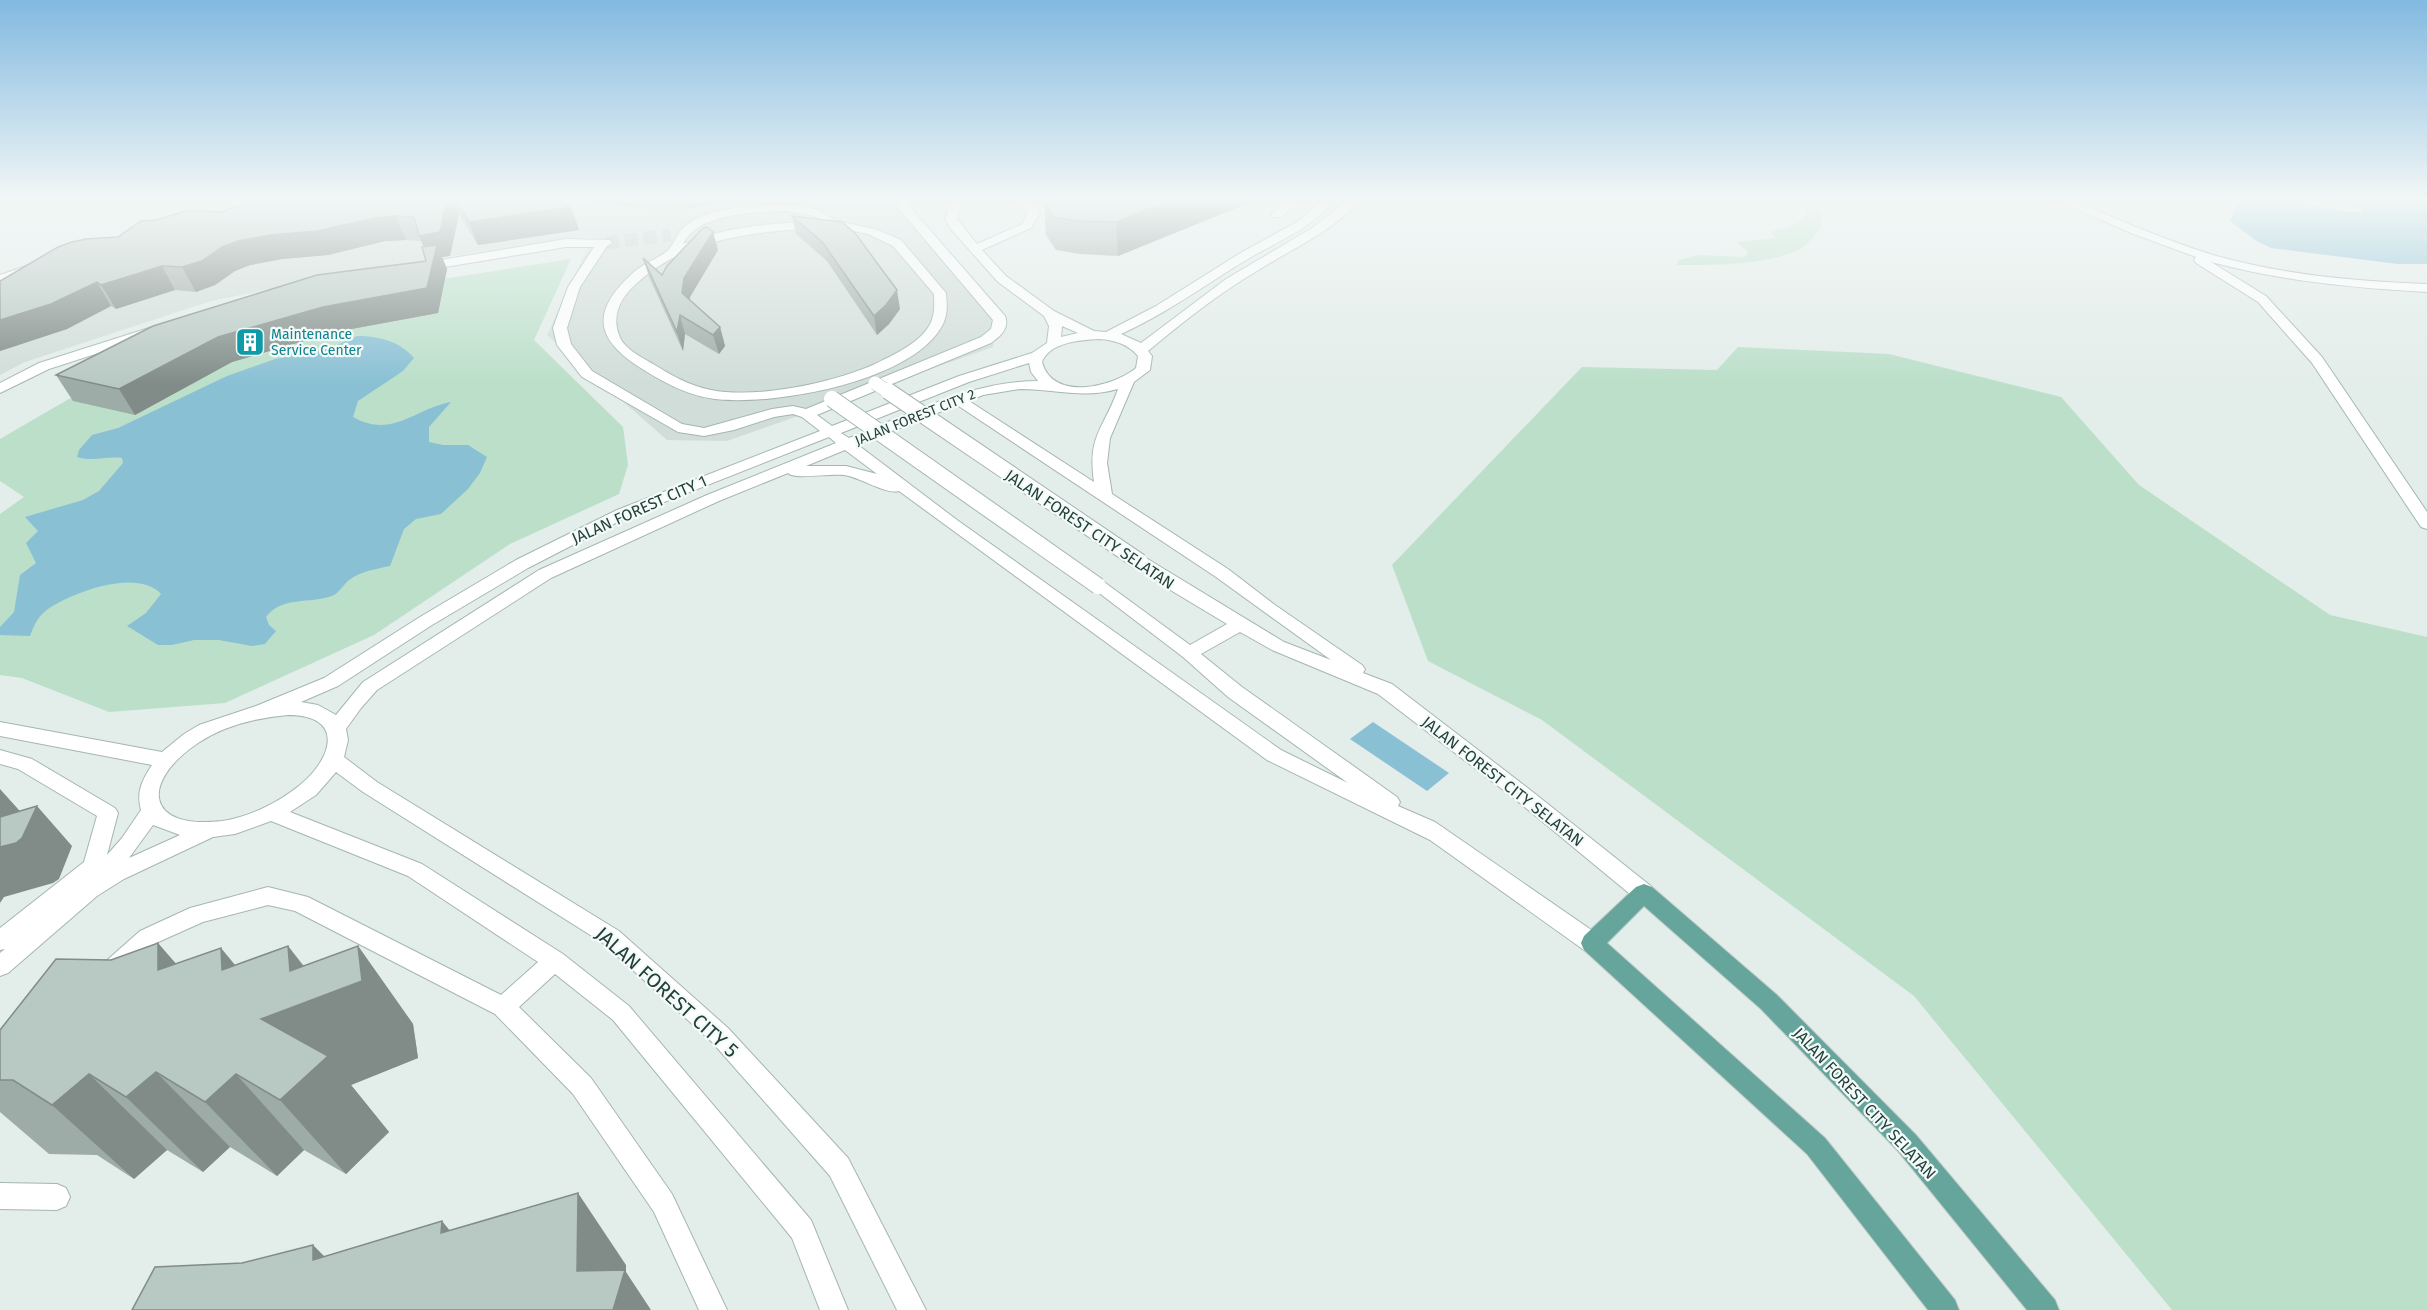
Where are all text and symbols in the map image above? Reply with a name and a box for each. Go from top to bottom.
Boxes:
building icon: Maintenance Service Center [234,326,266,358]
place label: Maintenance Service Center [271,326,362,359]
street label: JALAN FOREST CITY 2 [852,385,978,449]
street label: JALAN FOREST CITY SELATAN [1001,466,1178,593]
street label: JALAN FOREST CITY 1 [569,471,710,548]
street label: JALAN FOREST CITY SELATAN [1418,712,1587,850]
street label: JALAN FOREST CITY 5 [591,922,743,1062]
street label: JALAN FOREST CITY SELATAN [1789,1024,1940,1183]

